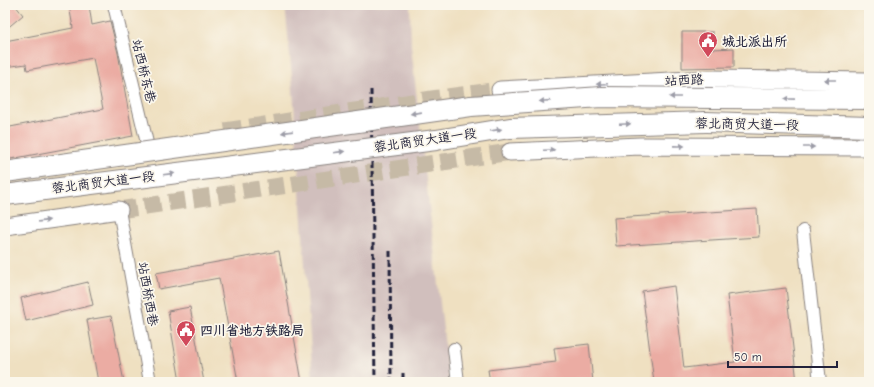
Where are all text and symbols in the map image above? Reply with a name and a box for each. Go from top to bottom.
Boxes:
public building icon: 城北派出所 [697,30,719,58]
place label: 城北派出所 [722,34,787,49]
street label: 站西桥东巷 [129,38,159,104]
street label: 站西路 [664,71,704,89]
one-way arrow [823,77,836,83]
one-way arrow [596,80,608,87]
one-way arrow [669,94,681,101]
one-way arrow [783,95,795,102]
one-way arrow [539,97,551,104]
one-way arrow [410,110,422,116]
street label: 蓉北商贸大道一段 [695,116,799,132]
one-way arrow [619,121,631,128]
street label: 蓉北商贸大道一段 [372,125,478,155]
one-way arrow [490,127,502,133]
one-way arrow [281,129,293,135]
one-way arrow [673,143,685,150]
one-way arrow [803,144,816,150]
one-way arrow [543,147,555,154]
one-way arrow [333,149,345,155]
street label: 蓉北商贸大道一段 [50,168,156,196]
one-way arrow [163,171,175,177]
one-way arrow [38,218,50,224]
street label: 站西桥西巷 [135,261,161,327]
public building icon: 四川省地方铁路局 [175,319,197,347]
place label: 四川省地方铁路局 [200,323,304,338]
scale bar [728,343,837,369]
text: 50 m [734,350,762,364]

